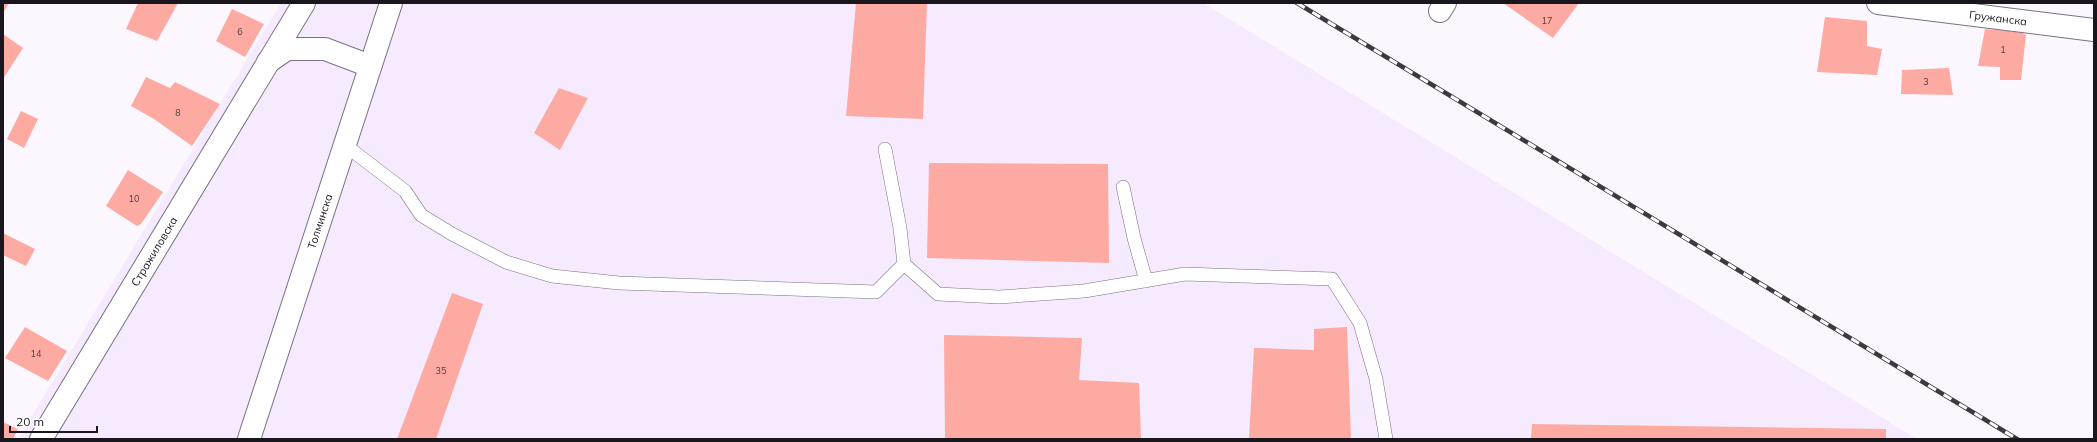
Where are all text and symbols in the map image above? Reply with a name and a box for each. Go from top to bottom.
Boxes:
street label: Гружанска [1968,7,2028,29]
house number: 17 [1542,15,1552,26]
house number: 6 [237,26,243,37]
house number: 1 [2000,44,2006,55]
house number: 3 [1923,76,1929,87]
house number: 8 [175,107,181,118]
street label: Толминска [304,192,335,251]
house number: 10 [129,193,139,204]
street label: Стражиловска [128,214,180,289]
house number: 14 [31,348,42,359]
house number: 35 [436,365,447,376]
scale bar [10,408,97,434]
text: 20 m [16,414,44,429]

